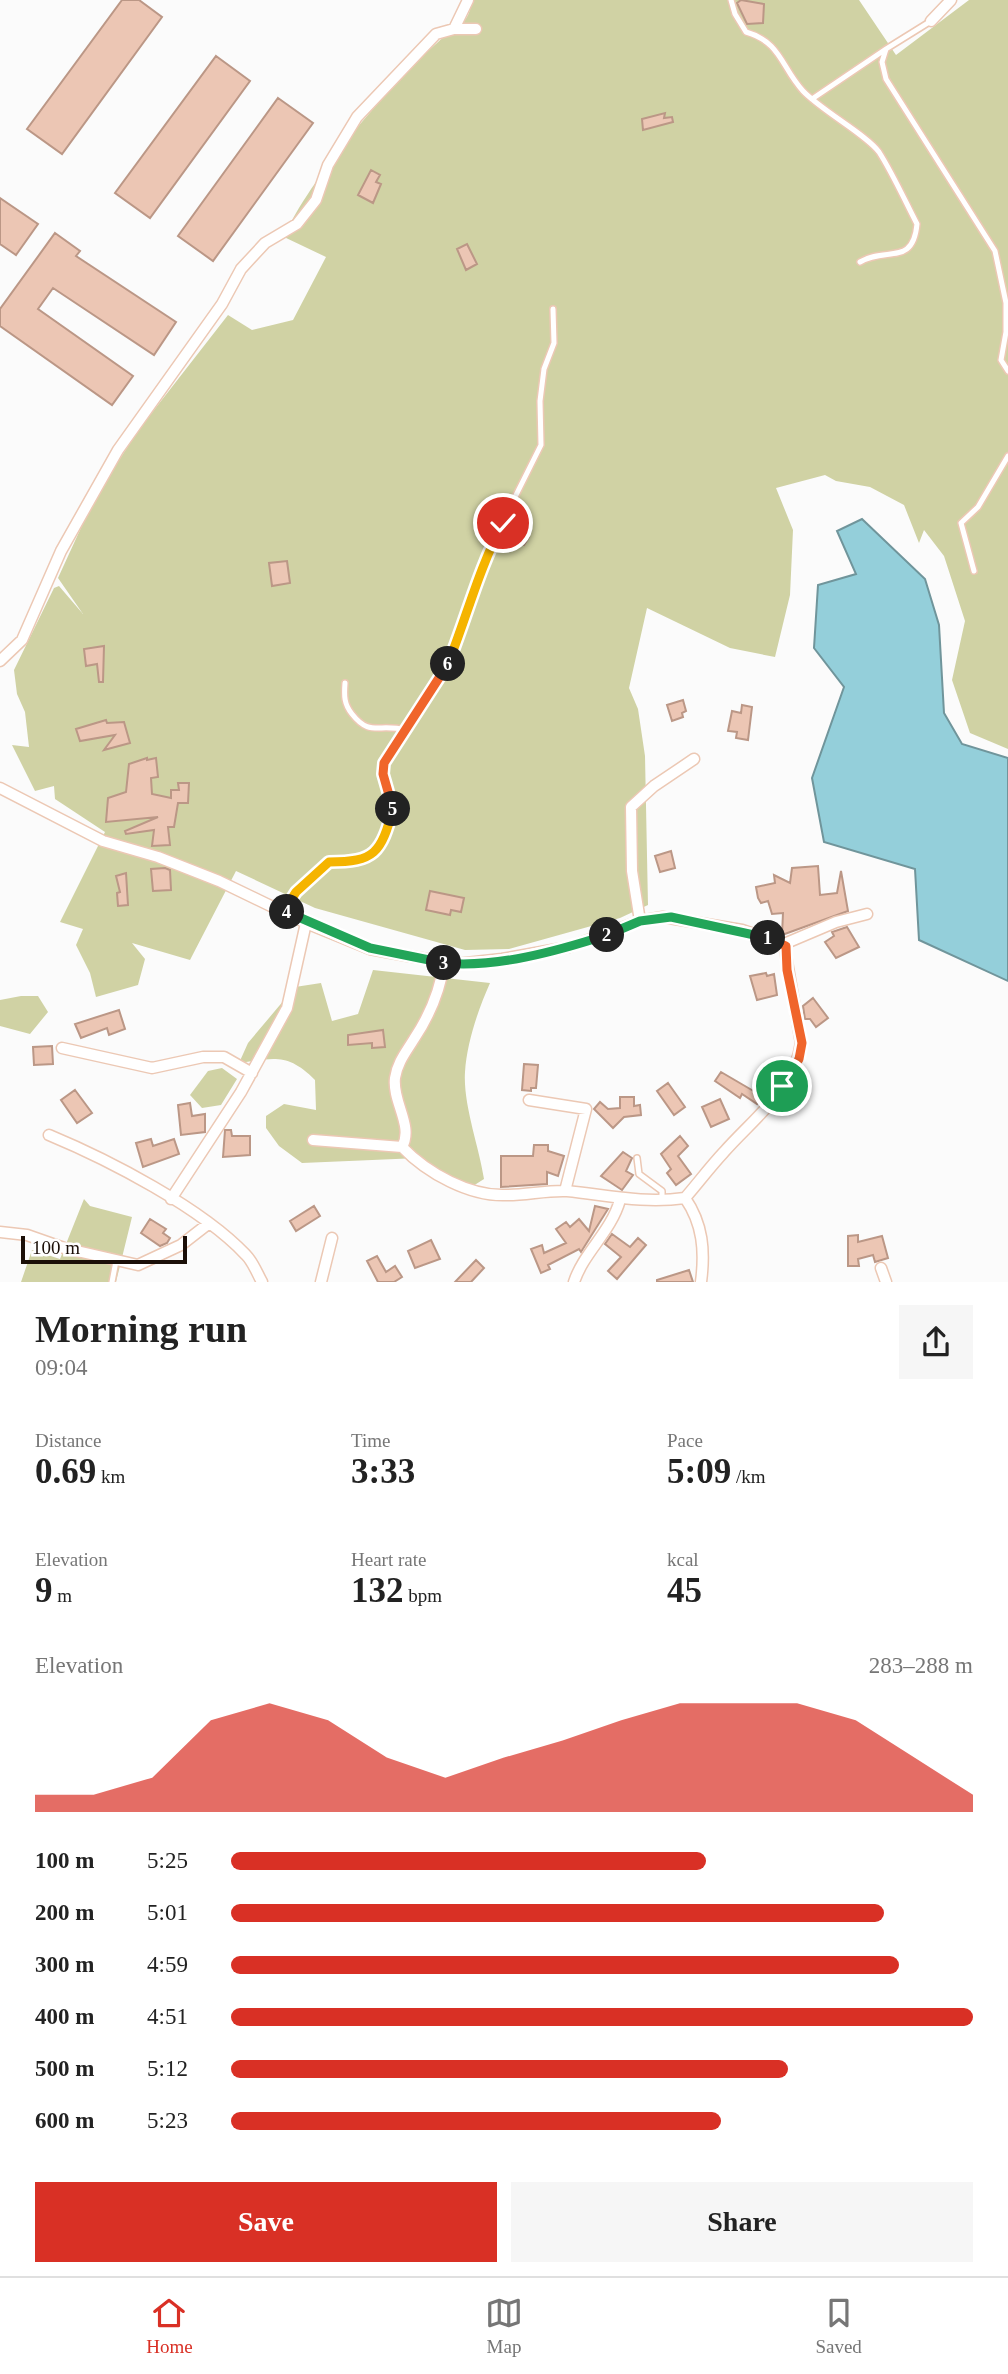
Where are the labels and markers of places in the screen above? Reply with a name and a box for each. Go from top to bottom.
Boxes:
pin [473,493,533,553]
pin: 6 [430,646,466,682]
pin: 5 [376,792,410,826]
pin: 4 [270,894,304,930]
pin: 2 [590,918,624,953]
pin: 1 [750,920,786,956]
pin: 3 [426,946,462,981]
pin [752,1056,812,1116]

